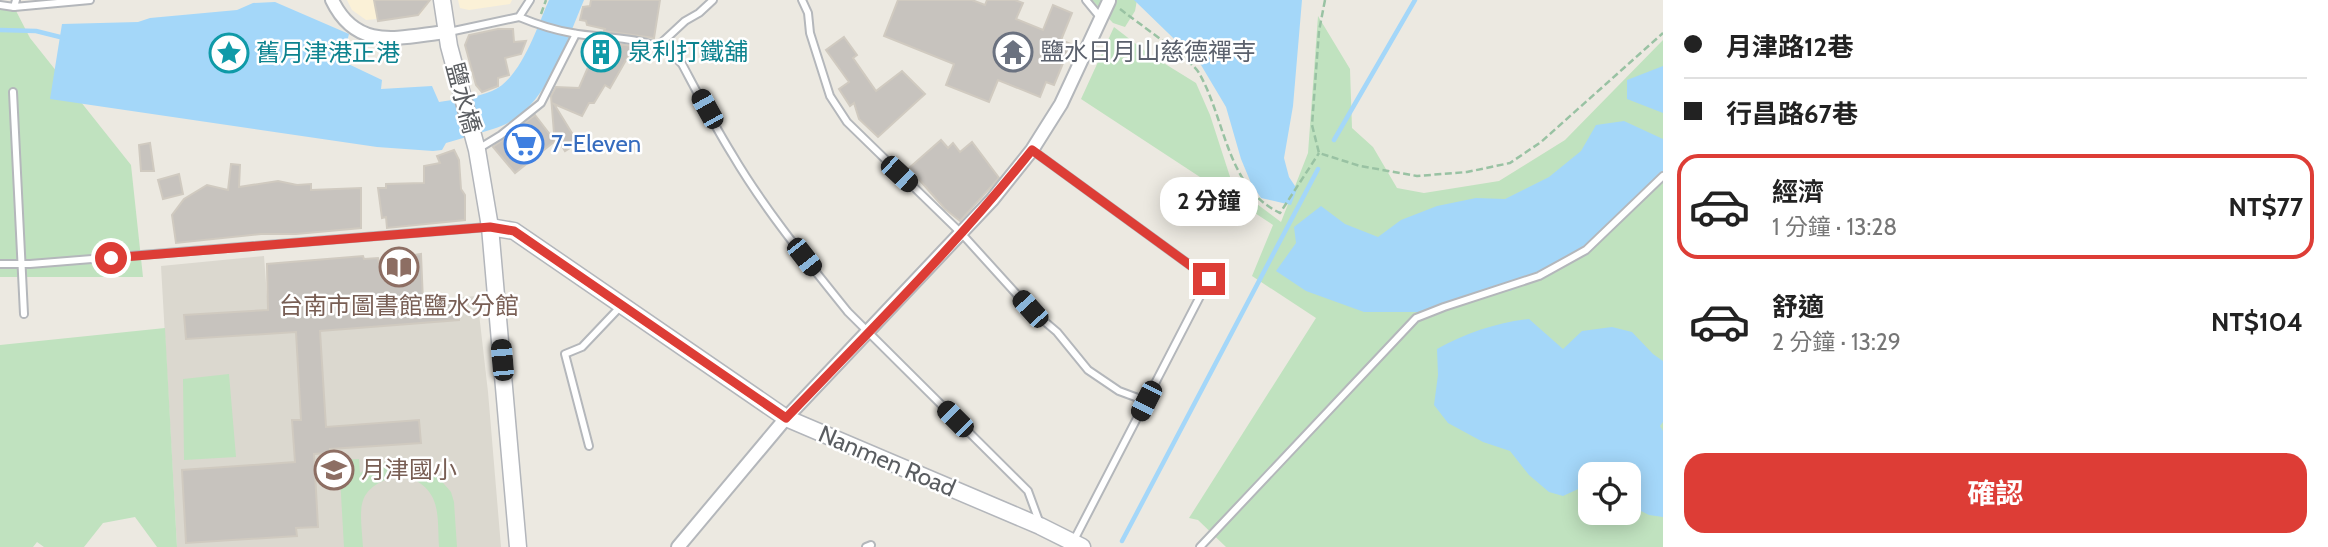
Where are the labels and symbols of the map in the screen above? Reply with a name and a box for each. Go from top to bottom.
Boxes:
building icon: 泉利打鐵舖 [580,31,622,73]
temple icon: 鹽水日月山慈德禪寺 [992,31,1034,73]
place icon: 舊月津港正港 [208,32,250,74]
place label: 泉利打鐵舖 [628,37,748,66]
place label: 鹽水日月山慈德禪寺 [1040,37,1256,66]
place label: 舊月津港正港 [256,38,400,67]
street label: 鹽水橋 [440,59,487,136]
car [688,86,727,132]
supermarket icon: 7-Eleven [503,123,545,165]
place label: 7-Eleven [551,129,641,158]
car [877,152,922,196]
callout: 2 分鐘 [1160,177,1258,226]
car [783,234,826,280]
route start [95,242,127,274]
library icon: 台南市圖書館鹽水分館 [378,246,420,288]
route end [1193,263,1225,295]
car [1009,286,1052,332]
place label: 台南市圖書館鹽水分館 [279,291,519,320]
car [490,338,515,382]
car [1128,378,1165,424]
car [933,397,978,441]
street label: Nanmen Road [814,419,960,502]
school or university icon: 月津國小 [313,449,355,491]
place label: 月津國小 [361,455,457,484]

